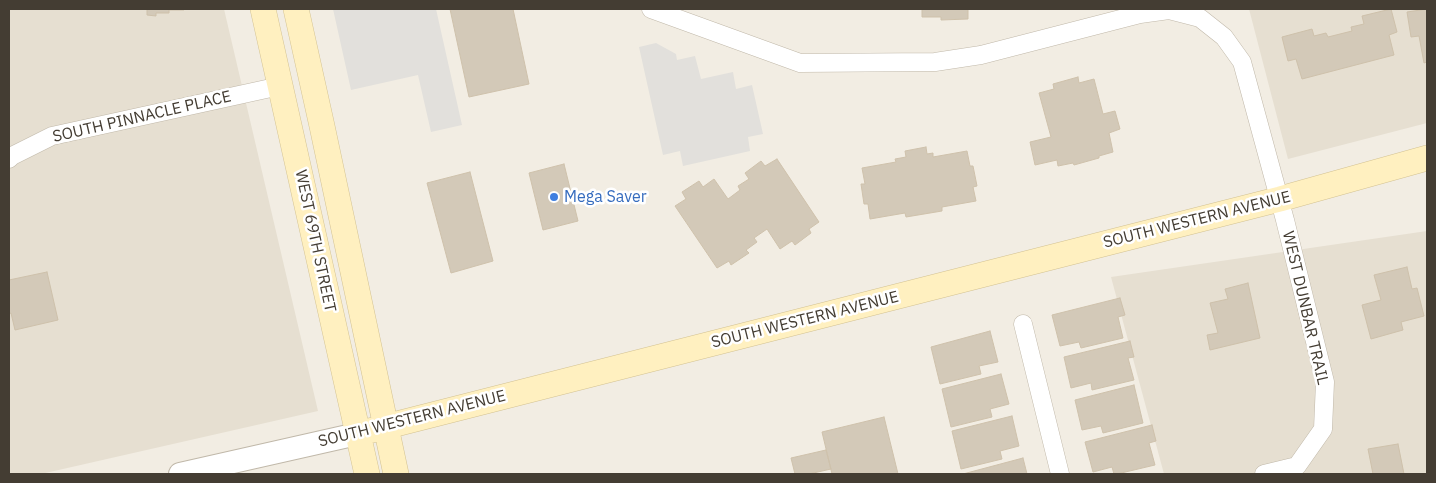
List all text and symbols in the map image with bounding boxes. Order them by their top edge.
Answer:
street label: SOUTH PINNACLE PLACE [51,87,233,147]
street label: WEST 69TH STREET [291,168,339,314]
place label: Mega Saver [564,187,647,207]
street label: SOUTH WESTERN AVENUE [1101,187,1293,253]
marker: Mega Saver [548,191,560,203]
street label: WEST DUNBAR TRAIL [1278,229,1332,387]
street label: SOUTH WESTERN AVENUE [709,287,901,353]
street label: SOUTH WESTERN AVENUE [316,386,508,452]

